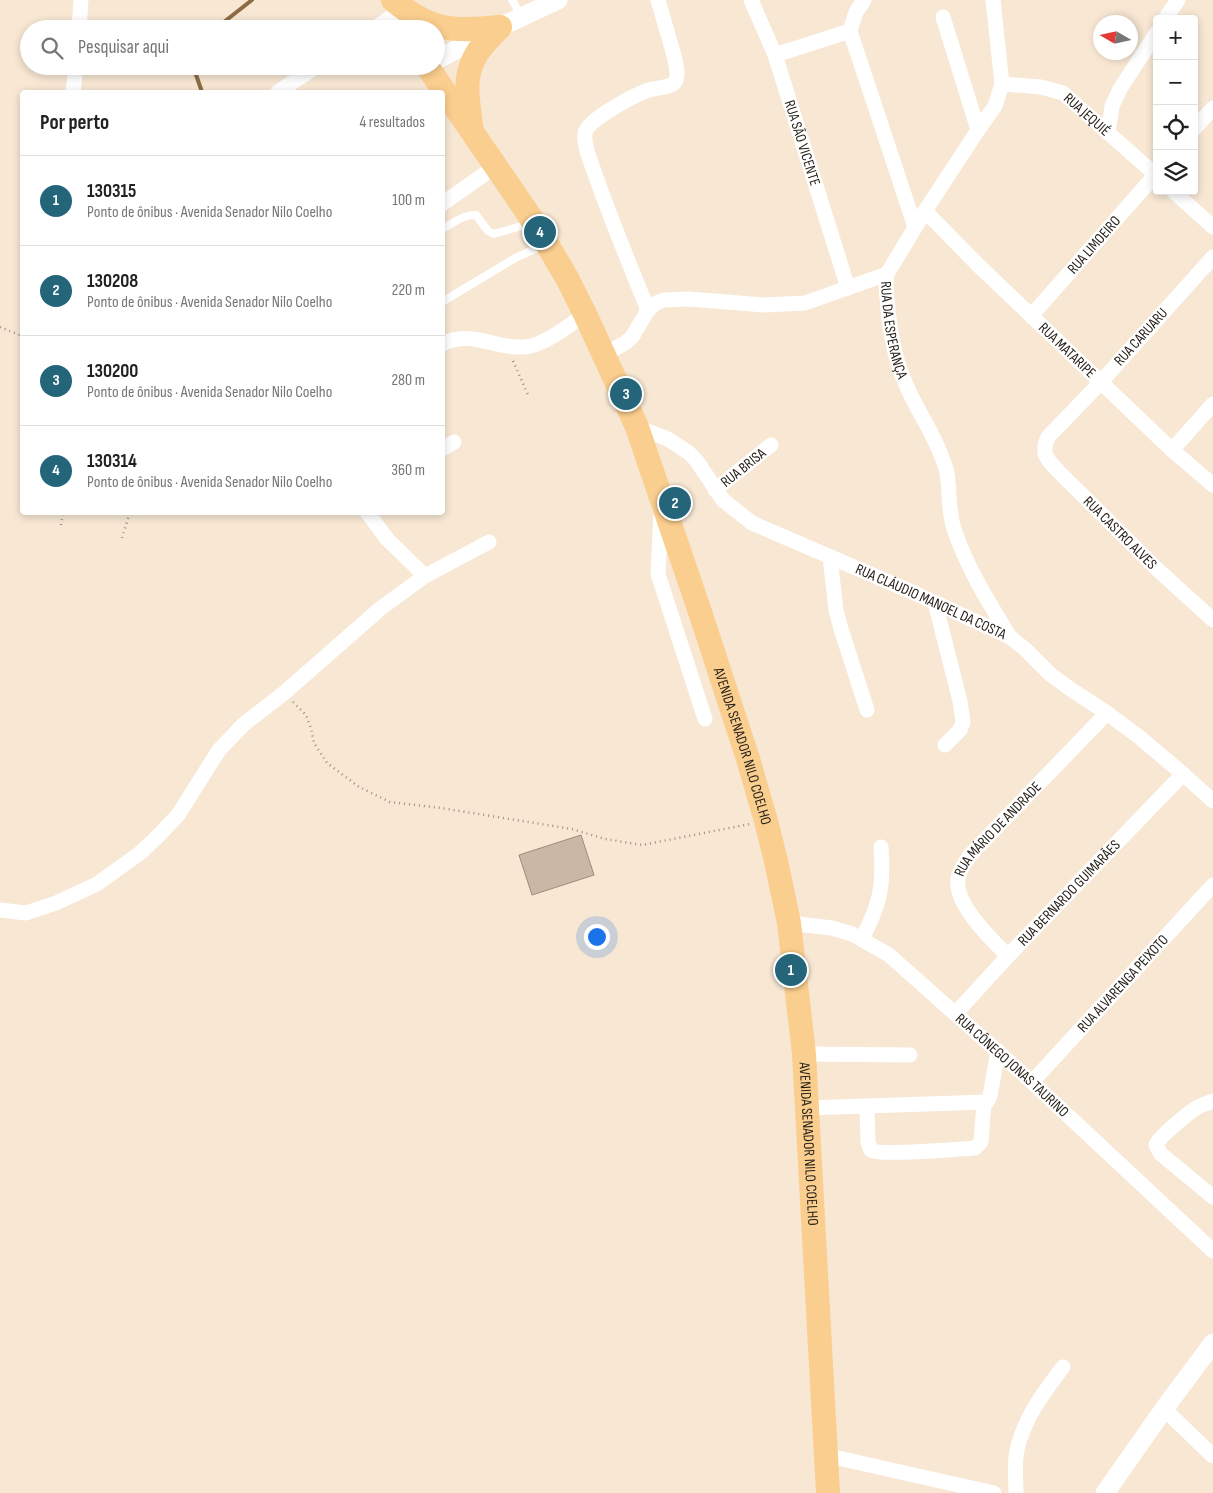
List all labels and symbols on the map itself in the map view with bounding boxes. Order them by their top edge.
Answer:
north arrow [1093,15,1138,60]
street label: RUA JEQUIÉ [1060,89,1114,140]
street label: RUA SÃO VICENTE [780,98,825,188]
street label: RUA LIMOEIRO [1063,212,1125,278]
pin: 4 [524,213,556,251]
street label: RUA DA ESPERANÇA [876,281,912,382]
street label: RUA CARUARU [1110,304,1172,370]
street label: RUA MATARIPE [1035,318,1100,382]
pin: 3 [610,375,642,413]
street label: RUA BRISA [717,443,770,491]
pin: 2 [659,484,691,522]
street label: RUA CASTRO ALVES [1079,492,1161,573]
street label: RUA CLÁUDIO MANOEL DA COSTA [853,559,1010,644]
street label: AVENIDA SENADOR NILO COELHO [709,664,776,827]
street label: RUA MÁRIO DE ANDRADE [950,777,1045,879]
street label: RUA BERNARDO GUIMARÃES [1013,836,1124,950]
your location [584,924,610,950]
street label: RUA ALVARENGA PEIXOTO [1073,930,1172,1036]
pin: 1 [775,951,807,989]
street label: RUA CÔNEGO JONAS TAURINO [952,1009,1073,1121]
street label: AVENIDA SENADOR NILO COELHO [795,1061,823,1226]

